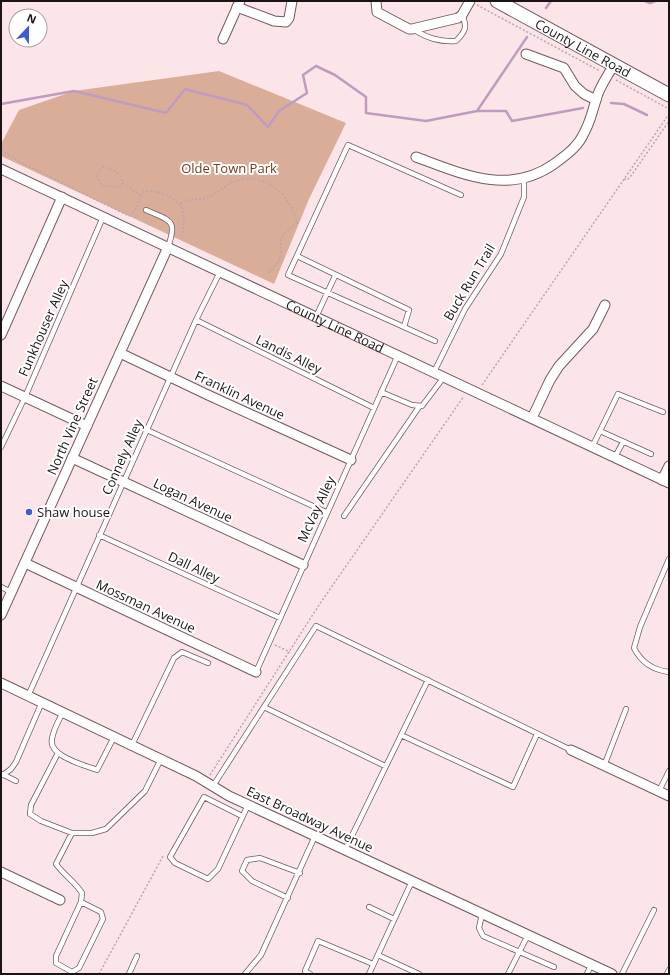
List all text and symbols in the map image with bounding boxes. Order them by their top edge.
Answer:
north arrow [8,8,48,48]
text: N [25,10,39,27]
street label: County Line Road [532,15,634,81]
park label: Olde Town Park [181,159,277,177]
street label: Buck Run Trail [439,240,499,324]
street label: Funkhouser Alley [14,276,73,379]
street label: County Line Road [283,295,387,357]
street label: Landis Alley [253,330,325,378]
street label: Franklin Avenue [192,366,288,424]
street label: North Vine Street [42,374,102,478]
street label: Connely Alley [97,416,147,498]
street label: McVay Alley [293,472,339,545]
street label: Logan Avenue [150,474,236,526]
place label: Shaw house [37,503,110,521]
marker: Shaw house [24,507,34,517]
street label: Dall Alley [165,547,223,587]
street label: Mossman Avenue [93,575,199,637]
street label: East Broadway Avenue [244,782,376,856]

